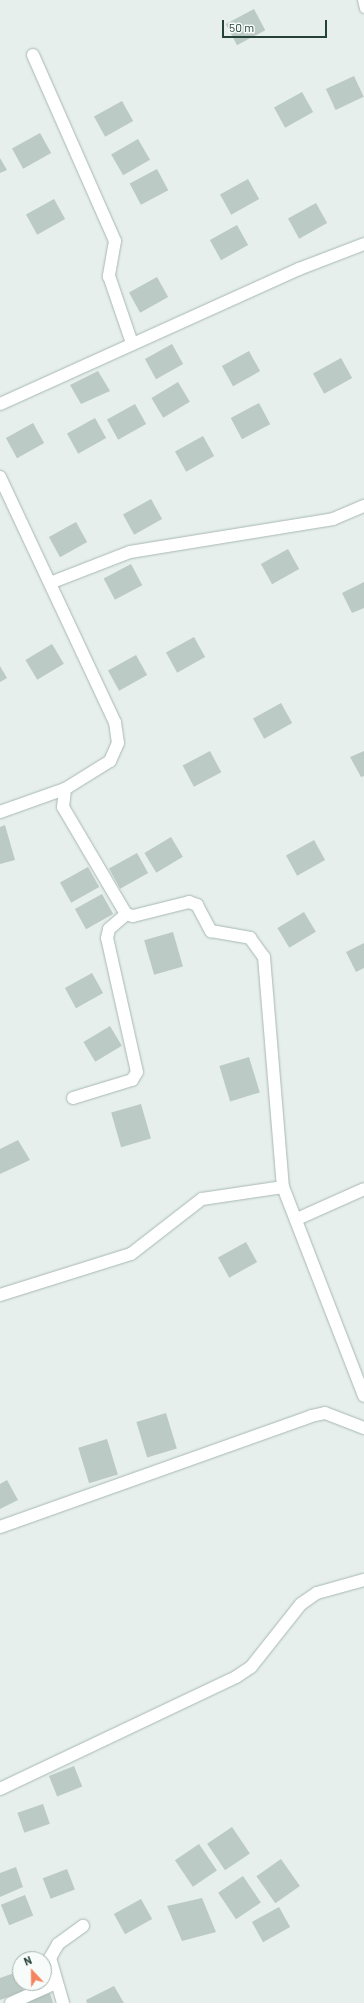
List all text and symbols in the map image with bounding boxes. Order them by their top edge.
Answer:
scale bar [224,12,329,38]
text: 50 m [229,20,254,34]
north arrow [12,1951,52,1991]
text: N [22,1953,34,1968]

